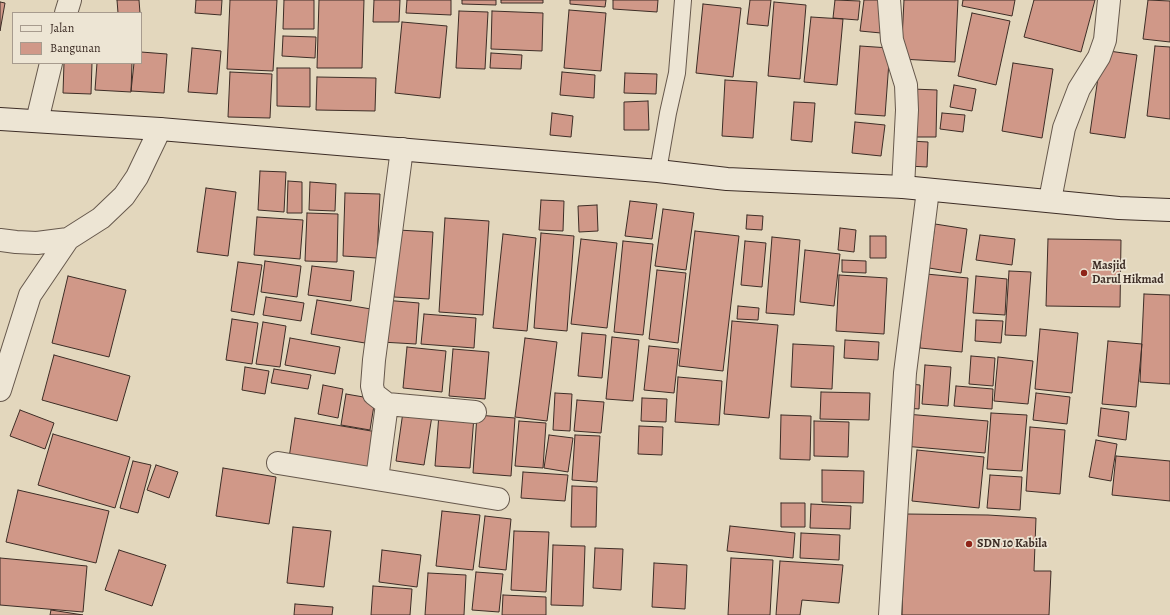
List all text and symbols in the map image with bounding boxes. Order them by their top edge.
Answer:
legend [12,12,142,64]
text: Jalan [50,20,74,36]
text: Bangunan [50,40,101,56]
place label: Masjid Darul Hikmad [1092,259,1164,287]
marker: Masjid Darul Hikmad [1079,268,1089,278]
place label: SDN 10 Kabila [977,537,1047,551]
marker: SDN 10 Kabila [964,539,974,549]

